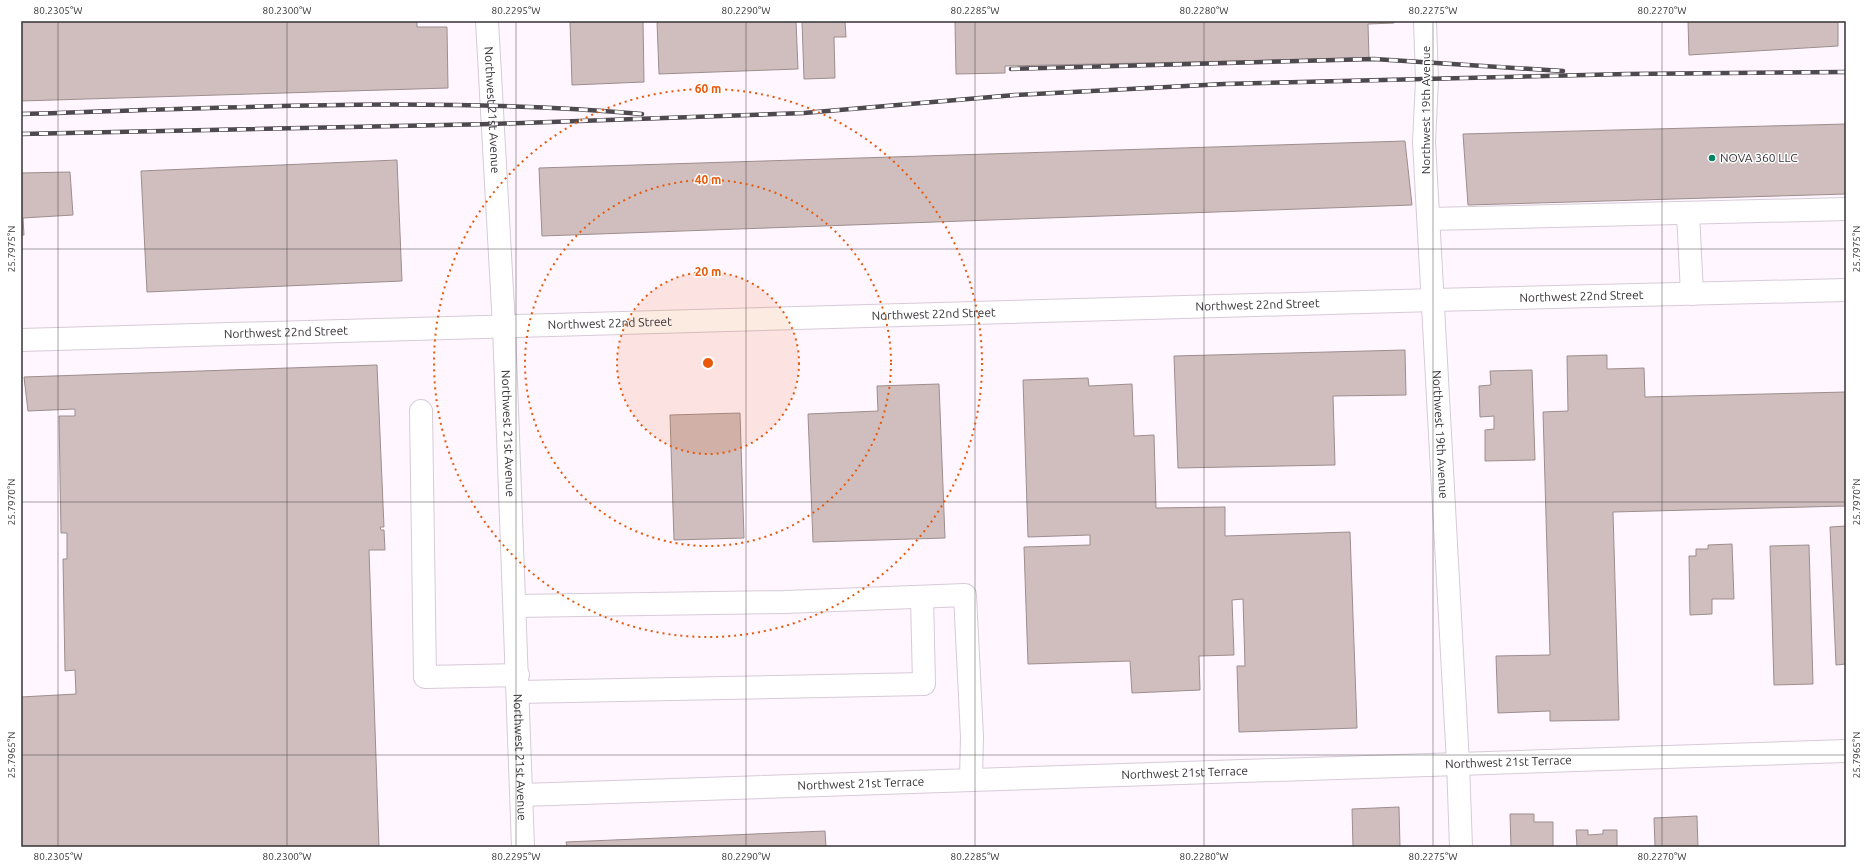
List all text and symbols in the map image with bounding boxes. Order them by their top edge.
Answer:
text: 80.2305°W [34,5,82,16]
text: 80.2300°W [263,5,311,16]
text: 80.2295°W [492,5,540,16]
text: 80.2290°W [722,5,770,16]
text: 80.2285°W [951,5,999,16]
text: 80.2280°W [1180,5,1228,16]
text: 80.2275°W [1409,5,1457,16]
text: 80.2270°W [1638,5,1686,16]
street label: Northwest 21st Avenue [482,46,502,174]
street label: Northwest 19th Avenue [1419,46,1432,174]
text: 60 m [695,82,721,95]
place label: NOVA 360 LLC [1720,151,1798,164]
marker: NOVA 360 LLC [1707,153,1717,163]
text: 40 m [695,173,721,186]
text: 25.7975°N [6,226,17,272]
text: 25.7975°N [1851,226,1862,272]
text: 20 m [695,265,721,278]
street label: Northwest 22nd Street [1519,288,1644,304]
street label: Northwest 22nd Street [1195,296,1320,313]
street label: Northwest 22nd Street [871,305,996,322]
street label: Northwest 22nd Street [548,315,672,331]
street label: Northwest 22nd Street [224,324,348,340]
centre of rings [701,356,715,370]
street label: Northwest 21st Avenue [500,370,517,497]
street label: Northwest 19th Avenue [1431,370,1451,499]
text: 25.7970°N [6,479,17,525]
text: 25.7970°N [1851,479,1862,525]
street label: Northwest 21st Avenue [511,693,529,821]
text: 25.7965°N [6,732,17,778]
text: 25.7965°N [1851,732,1862,778]
street label: Northwest 21st Terrace [1445,753,1572,770]
street label: Northwest 21st Terrace [1121,764,1248,781]
street label: Northwest 21st Terrace [797,775,924,792]
text: 80.2305°W [34,851,82,862]
text: 80.2300°W [263,851,311,862]
text: 80.2295°W [492,851,540,862]
text: 80.2290°W [722,851,770,862]
text: 80.2285°W [951,851,999,862]
text: 80.2280°W [1180,851,1228,862]
text: 80.2275°W [1409,851,1457,862]
text: 80.2270°W [1638,851,1686,862]

